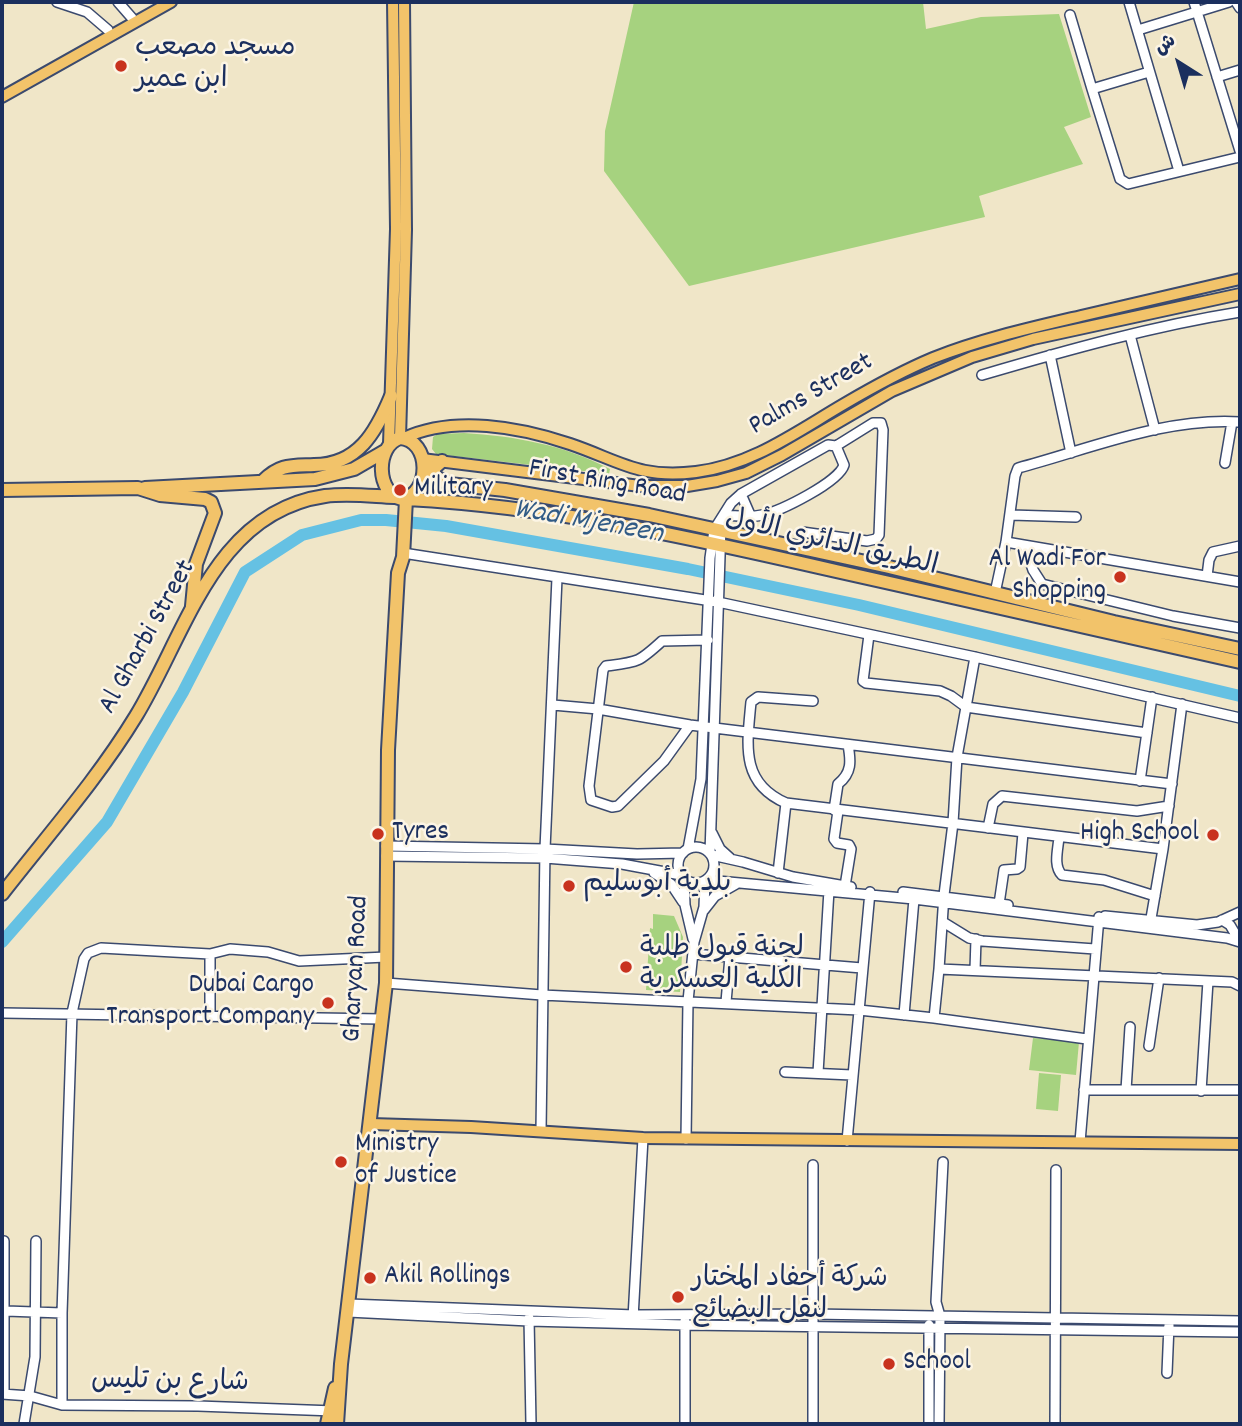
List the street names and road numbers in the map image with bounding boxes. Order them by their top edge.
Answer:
street label: Palms Street [744,347,880,445]
street label: First Ring Road [526,454,688,514]
street label: الطريق الدائري الأول [721,504,941,586]
street label: Al Gharbi Street [93,555,205,721]
street label: Gharyan Road [337,895,379,1043]
street label: شارع بن تليس [91,1366,249,1402]

